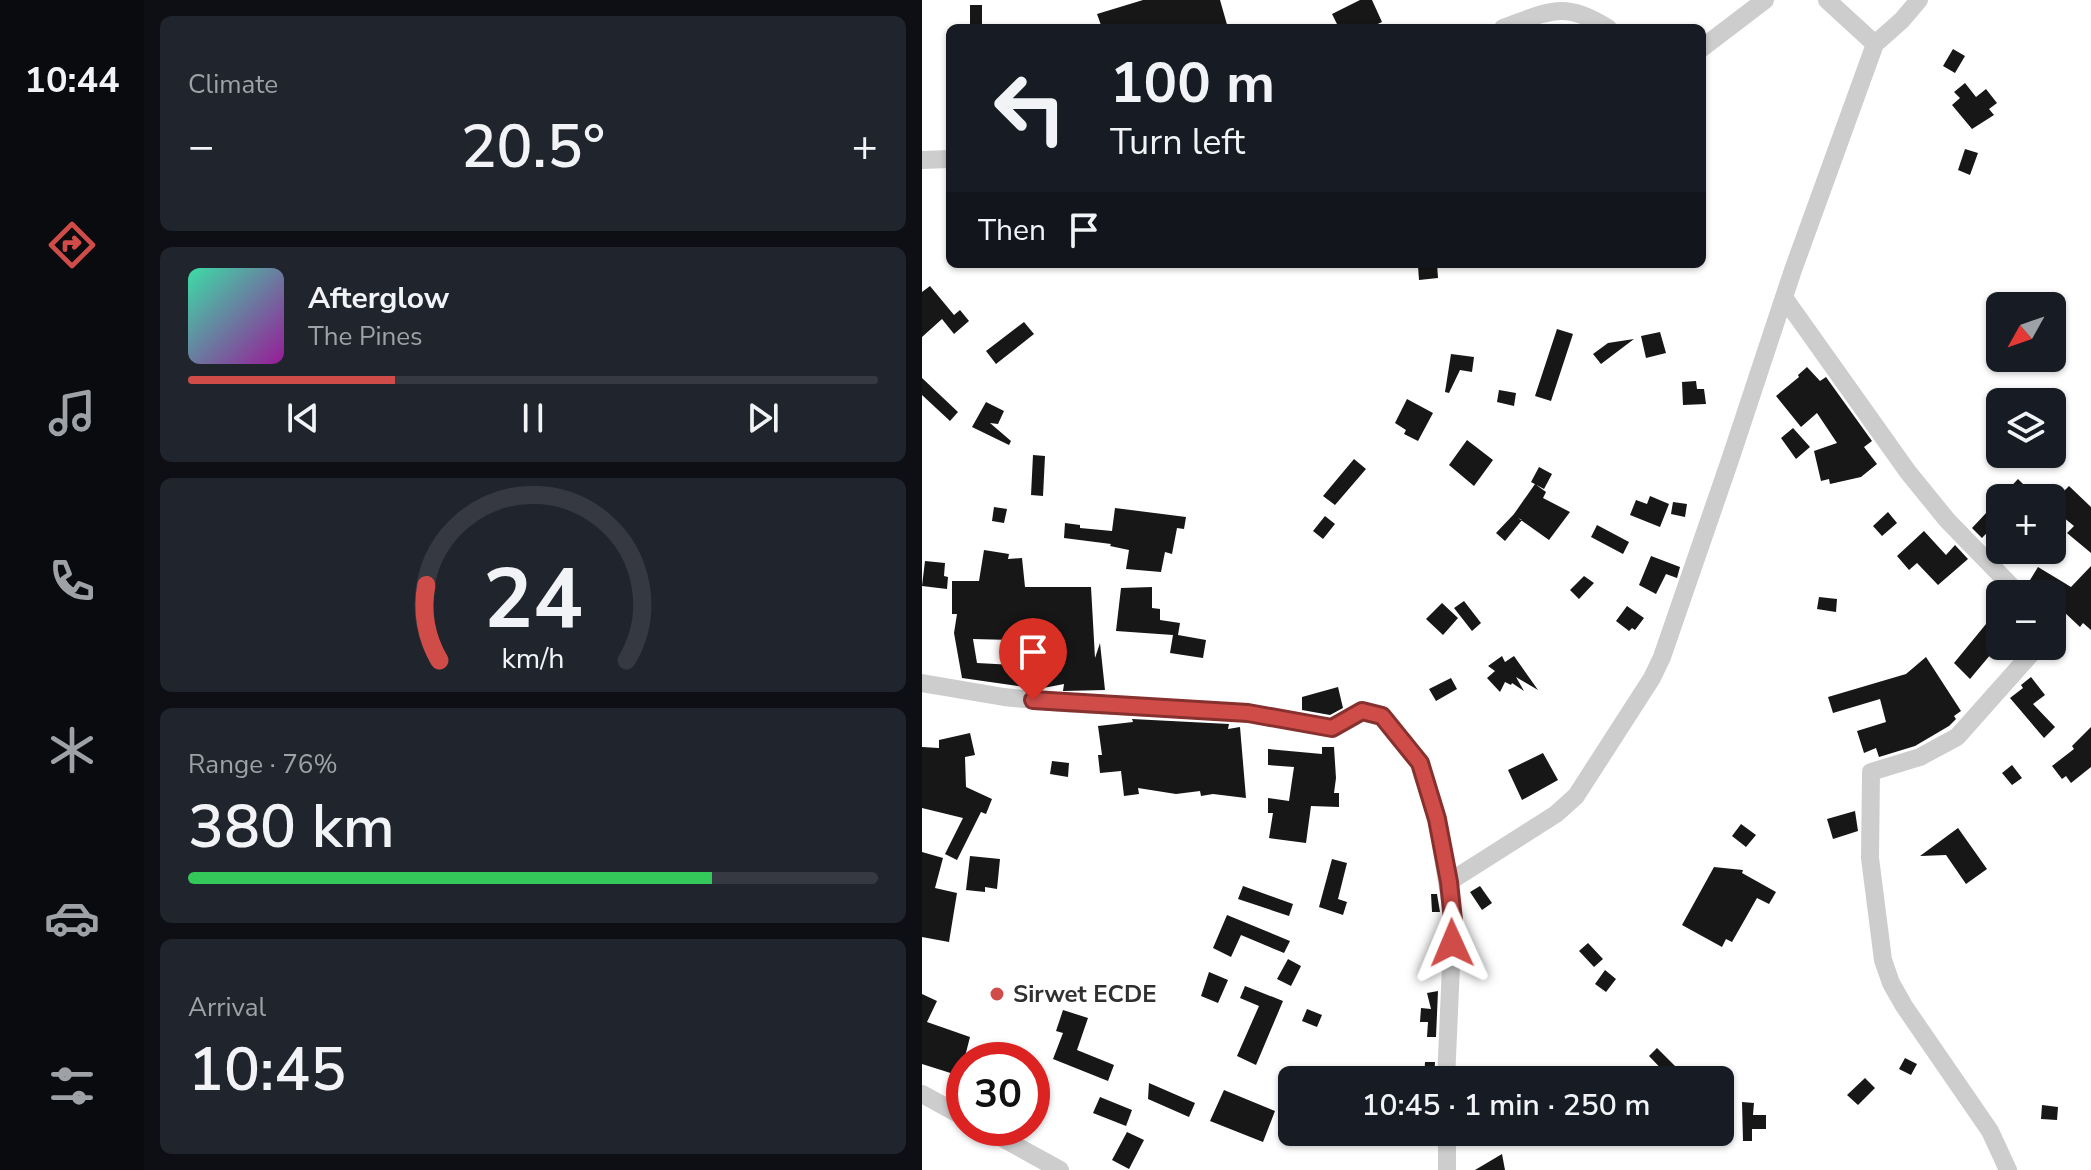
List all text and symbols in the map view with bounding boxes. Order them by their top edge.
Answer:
text: 100 m [1110,45,1275,122]
text: 10:44 [24,56,120,105]
icon: left [978,56,1082,160]
text: Climate [188,67,278,102]
text: 20.5° [461,106,605,188]
text: − [188,117,214,177]
text: + [852,117,878,177]
text: Turn left [1110,118,1245,167]
icon: arrive [1062,208,1106,252]
text: Then [978,210,1046,251]
icon: directions [44,217,100,273]
text: Afterglow [308,278,449,319]
north arrow [1986,292,2066,372]
map controls [1986,292,2066,660]
text: The Pines [308,319,423,354]
icon: music [44,385,100,441]
button: layers [1986,388,2066,468]
icon: previous [281,396,325,440]
icon: pause [511,396,555,440]
icon: next [741,396,785,440]
button: + [1986,484,2066,564]
text: 24 [483,543,583,656]
icon: phone [44,553,100,609]
button: − [1986,580,2066,660]
pin [999,618,1067,700]
icon: arrive [1011,630,1055,674]
text: km/h [502,639,564,678]
icon: climate [44,722,100,778]
text: Range · 76% [188,747,338,782]
text: 380 km [188,786,395,868]
icon: car [44,890,100,946]
position arrow [1410,901,1494,985]
place label: Sirwet ECDE [1013,978,1157,1010]
marker: Sirwet ECDE [988,985,1006,1003]
text: Arrival [188,990,266,1025]
text: 10:45 [188,1029,346,1111]
speed limit sign: 30 [946,1042,1050,1146]
icon: filters [44,1058,100,1114]
text: 10:45 · 1 min · 250 m [1361,1085,1651,1126]

